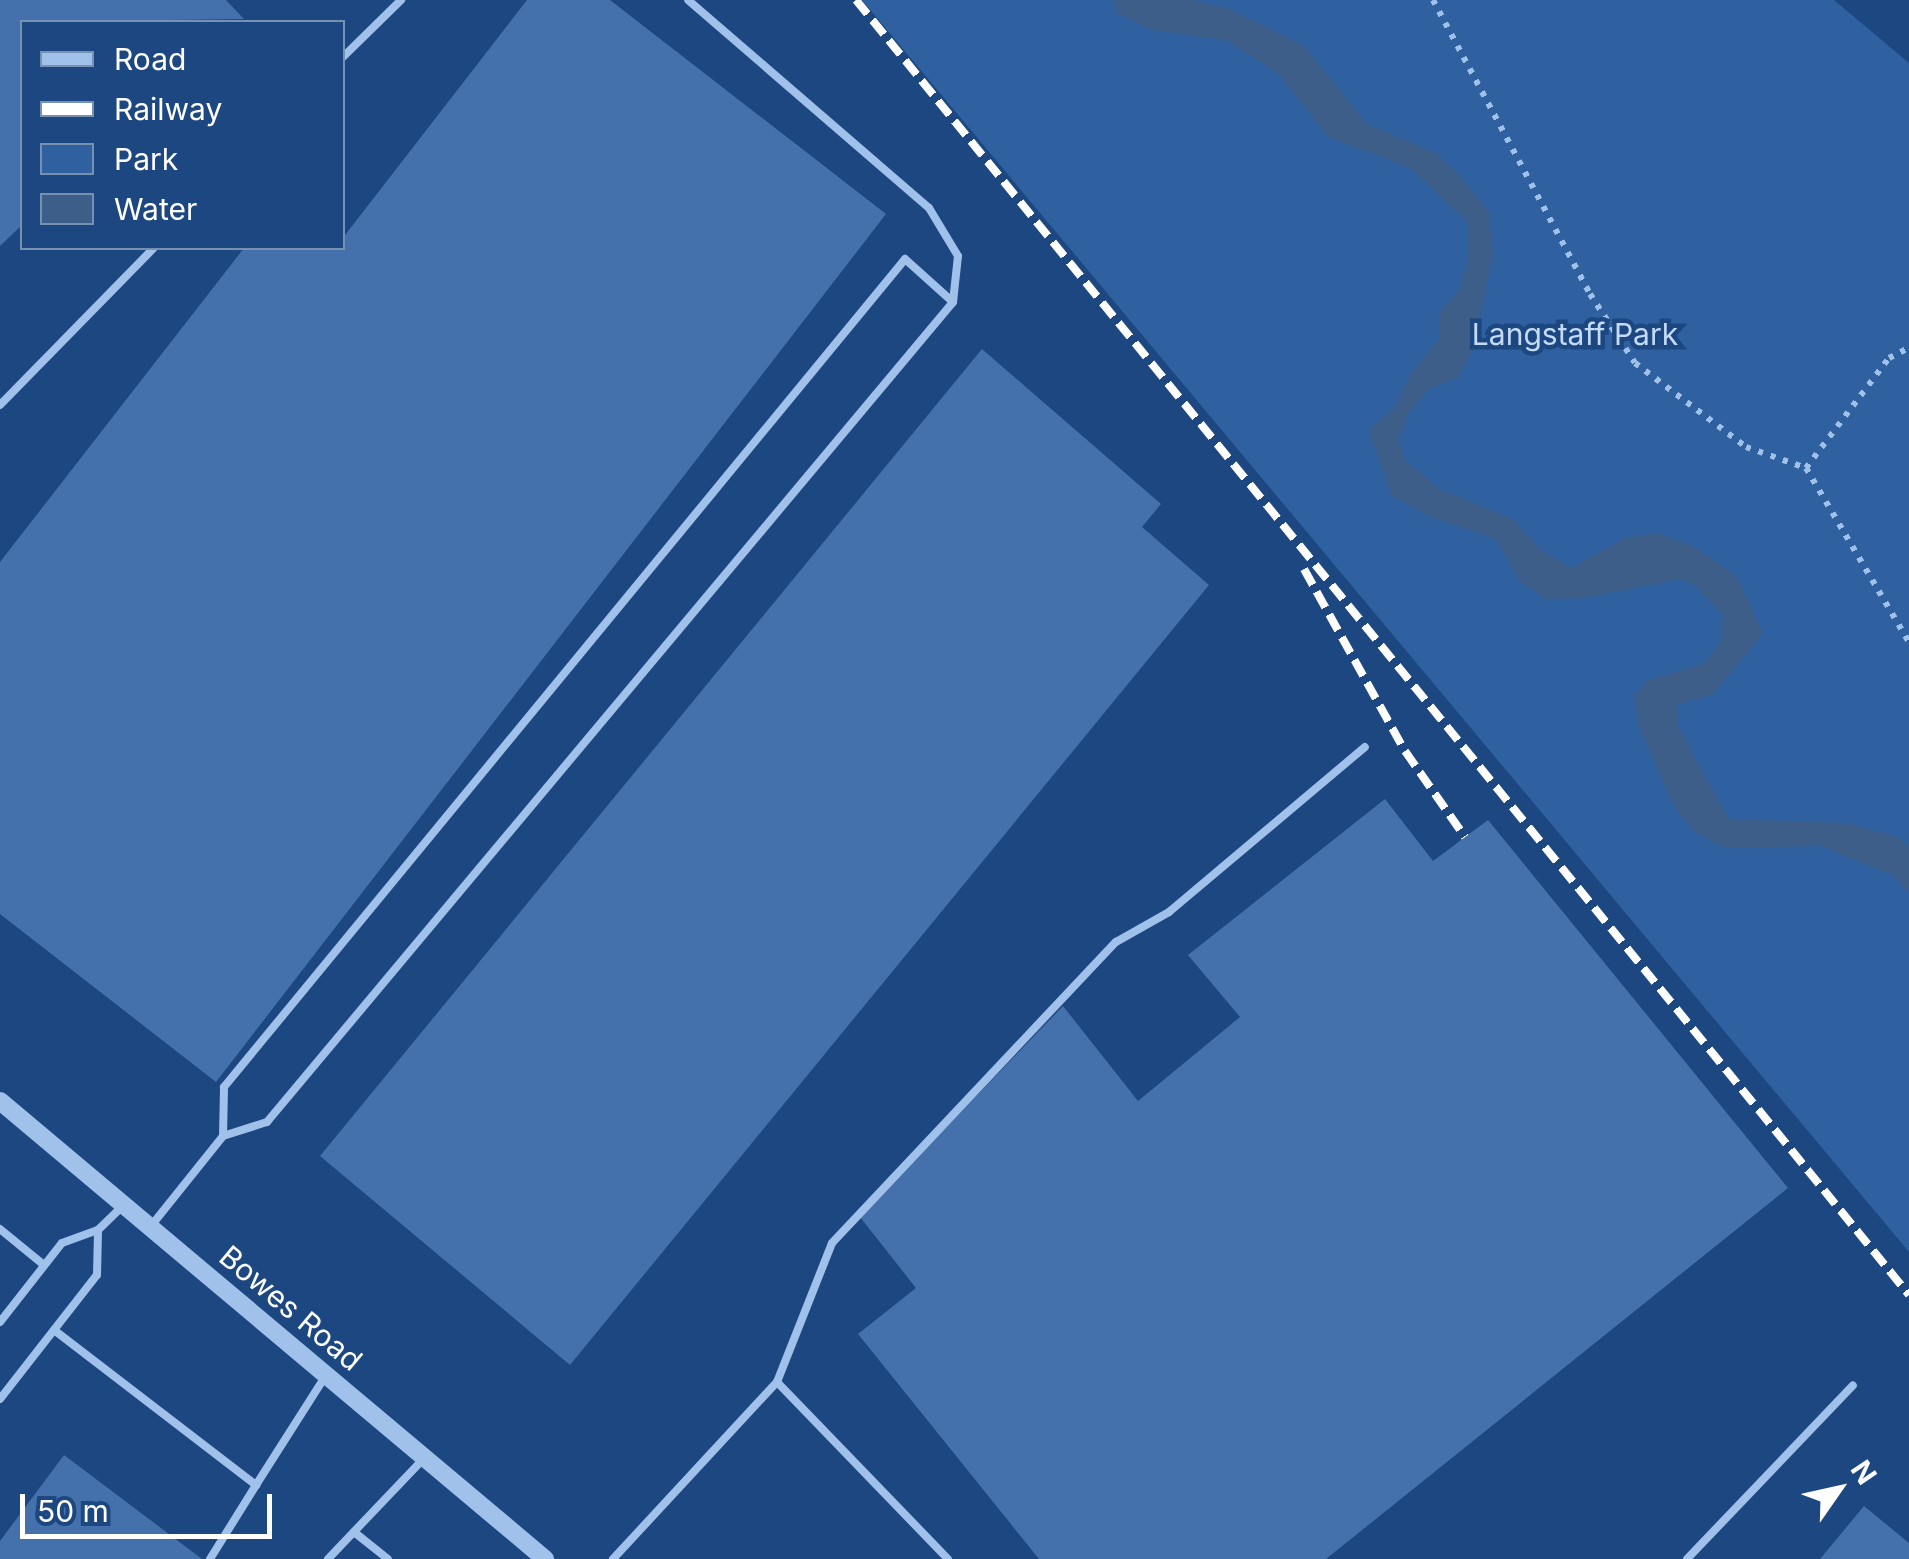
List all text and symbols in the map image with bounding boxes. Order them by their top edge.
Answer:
legend [20,20,345,250]
text: Road [114,41,186,77]
text: Railway [114,91,222,127]
text: Park [114,141,178,177]
text: Water [114,191,197,227]
park label: Langstaff Park [1472,316,1678,352]
street label: Bowes Road [212,1238,370,1378]
north arrow [1789,1439,1889,1539]
text: N [1844,1454,1884,1491]
scale bar [25,1474,278,1536]
text: 50 m [37,1493,109,1529]

